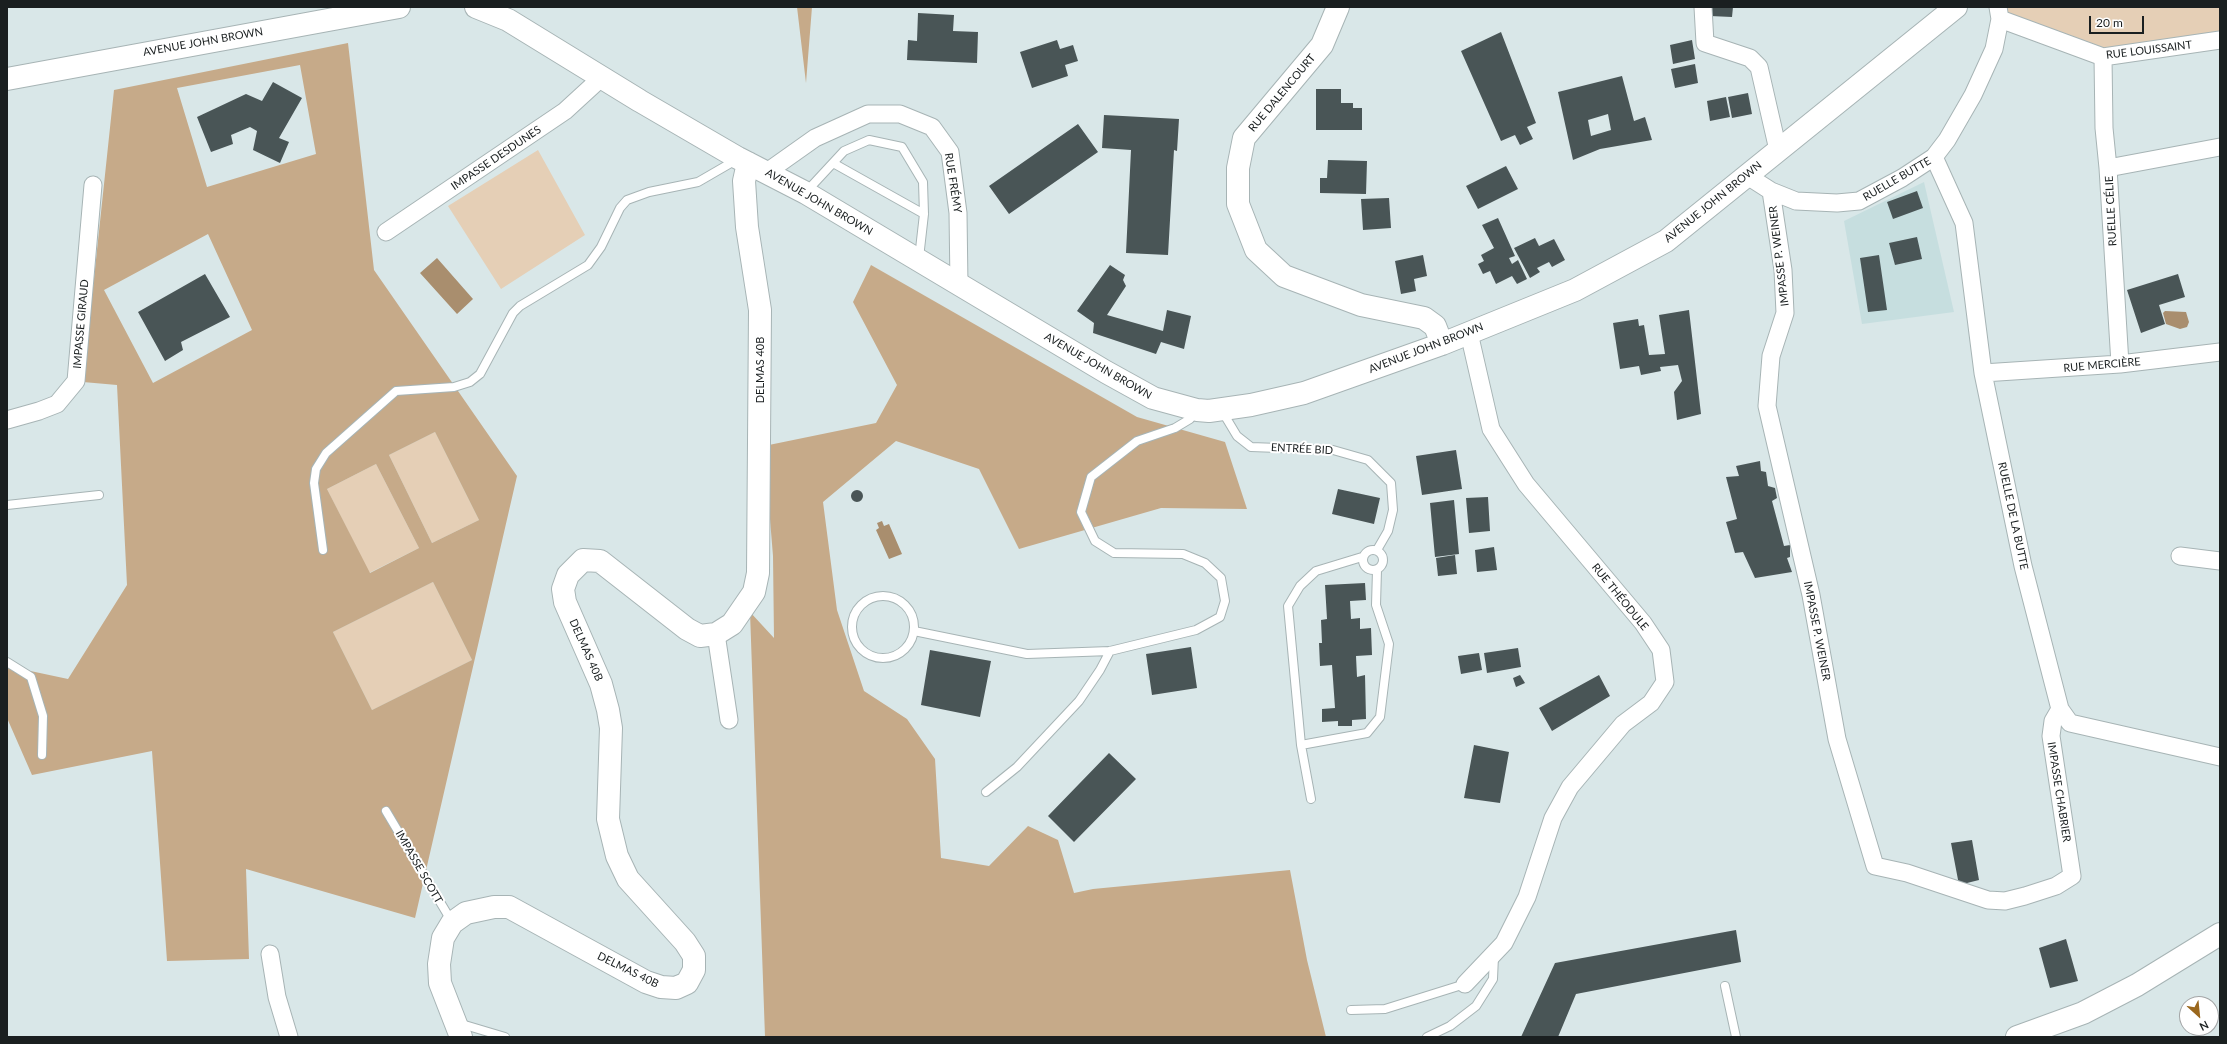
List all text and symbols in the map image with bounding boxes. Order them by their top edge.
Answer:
scale bar [2091,8,2146,34]
text: 20 m [2096,15,2123,30]
street label: AVENUE JOHN BROWN [142,25,264,59]
street label: RUE LOUISSAINT [2105,38,2193,62]
street label: RUE DALENCOURT [1246,51,1318,135]
street label: IMPASSE DESDUNES [448,123,544,193]
street label: RUE FRÉMY [942,152,964,214]
street label: RUELLE BUTTE [1861,154,1933,204]
street label: AVENUE JOHN BROWN [1662,159,1764,245]
street label: AVENUE JOHN BROWN [763,166,875,238]
street label: RUELLE CÉLIE [2103,175,2119,247]
street label: IMPASSE P. WEINER [1766,205,1792,307]
street label: IMPASSE GIRAUD [71,279,91,369]
street label: AVENUE JOHN BROWN [1367,320,1485,376]
street label: AVENUE JOHN BROWN [1042,330,1154,402]
street label: DELMAS 40B [753,337,767,403]
street label: RUE MERCIÈRE [2063,355,2141,375]
street label: ENTRÉE BID [1271,441,1333,457]
street label: RUELLE DE LA BUTTE [1995,461,2031,571]
street label: RUE THÉODULE [1589,561,1651,633]
street label: IMPASSE P. WEINER [1801,580,1833,682]
street label: DELMAS 40B [566,617,606,683]
street label: IMPASSE CHABRIER [2045,741,2073,843]
street label: IMPASSE SCOTT [393,828,445,906]
street label: DELMAS 40B [595,949,661,991]
north arrow [2179,996,2219,1036]
text: N [2197,1019,2211,1034]

